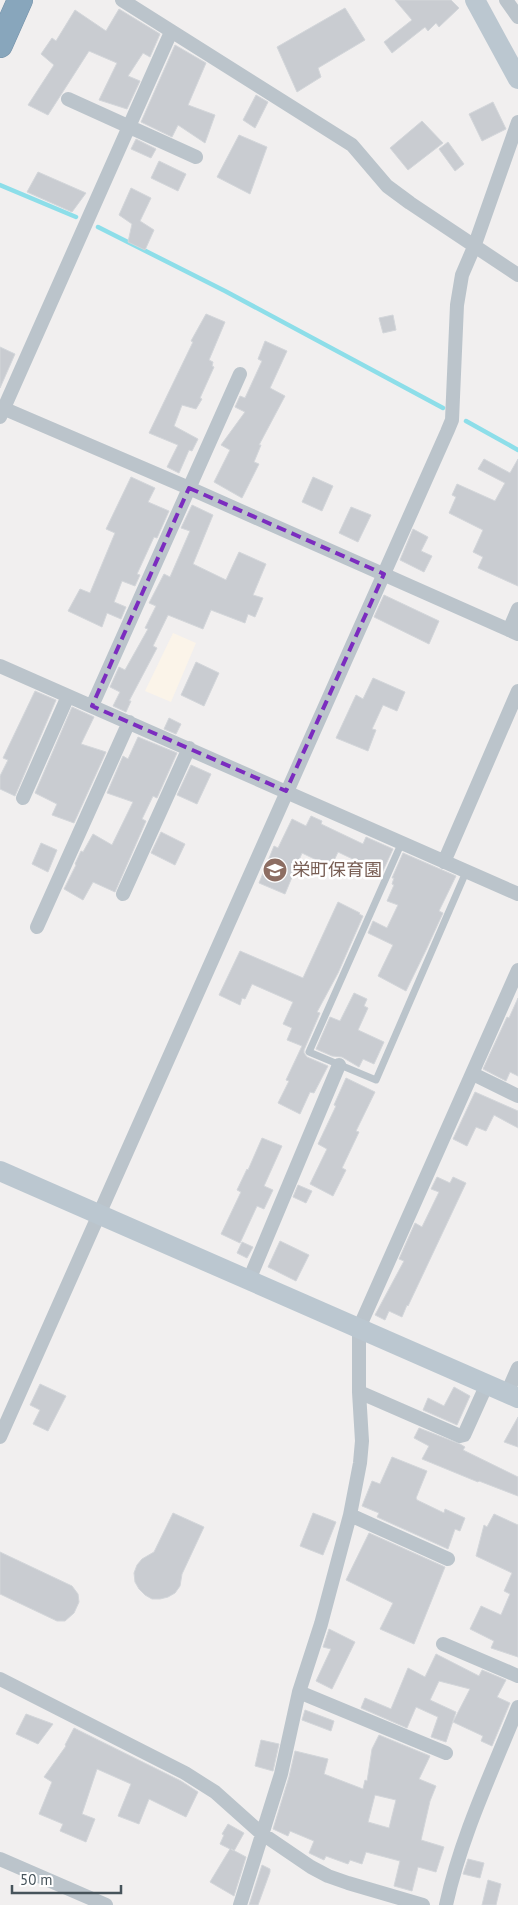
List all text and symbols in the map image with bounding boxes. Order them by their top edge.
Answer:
school or university icon: 栄町保育園 [262,857,288,883]
place label: 栄町保育園 [292,858,382,881]
scale bar [12,1862,121,1894]
text: 50 m [20,1870,53,1889]

